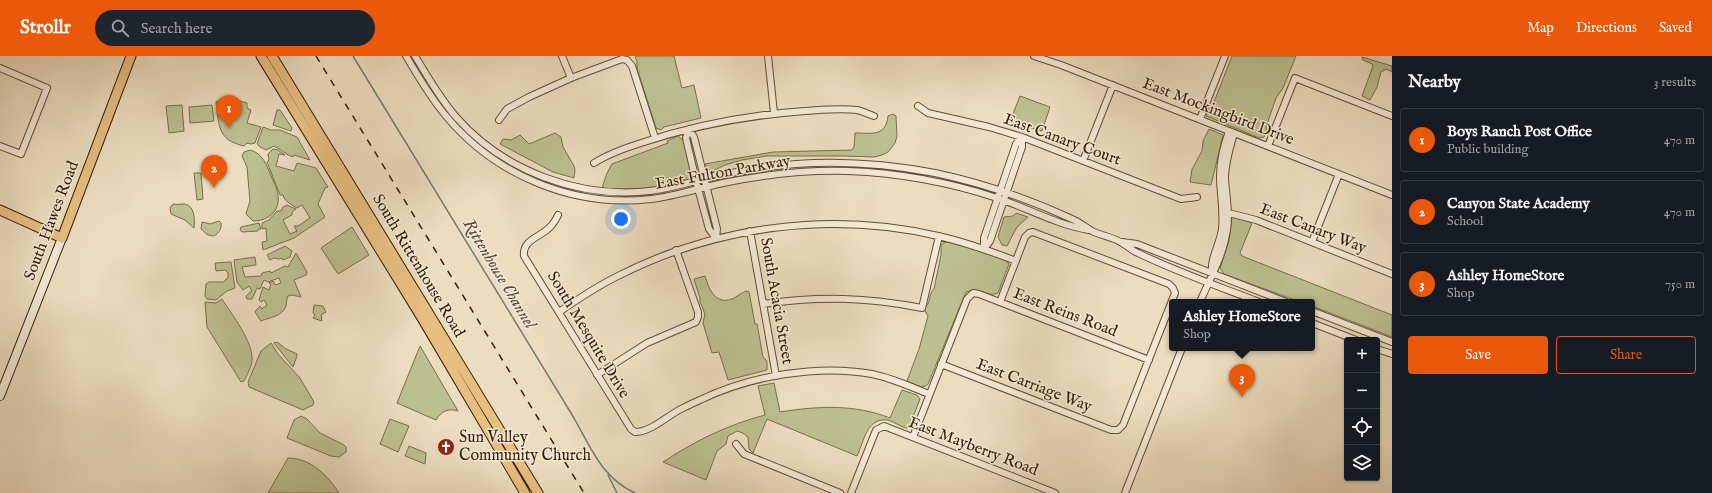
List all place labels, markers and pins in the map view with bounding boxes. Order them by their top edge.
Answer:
pin: 1 [216,95,242,128]
pin: 2 [201,155,227,188]
pin: 3 [1229,364,1255,397]
place label: Sun Valley Community Church [459,428,591,466]
church icon: Sun Valley Community Church [436,437,456,457]

